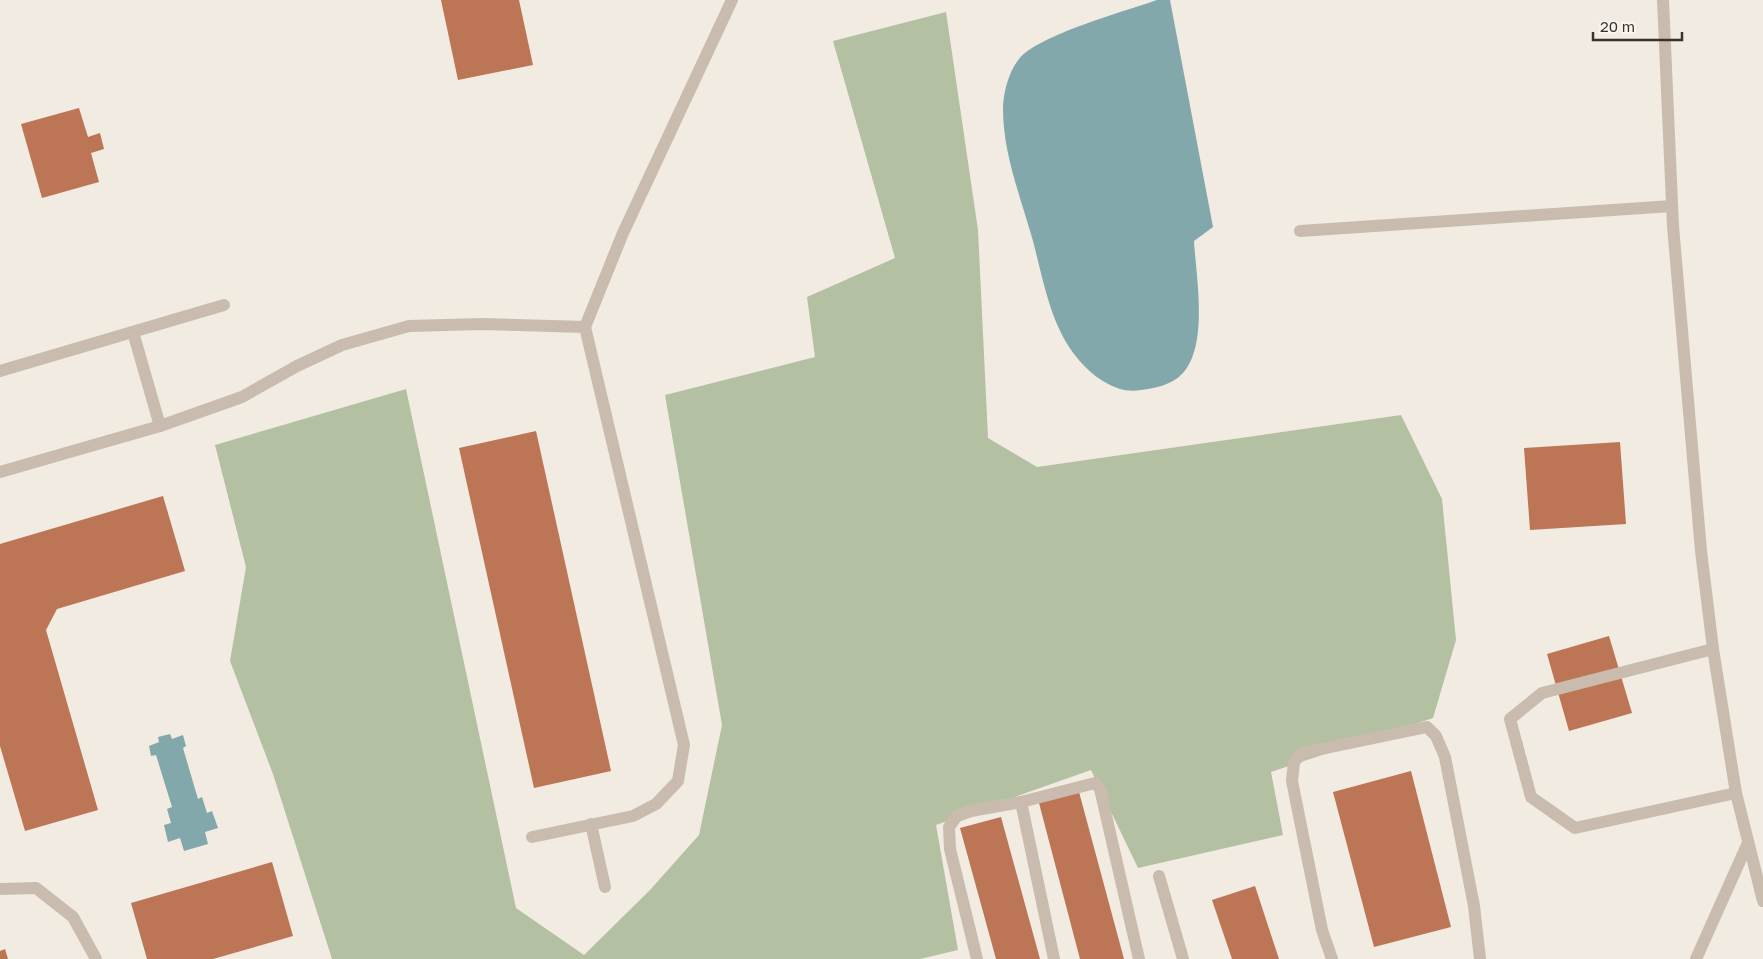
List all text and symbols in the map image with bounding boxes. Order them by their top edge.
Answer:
scale bar [1593,10,1682,42]
text: 20 m [1600,17,1635,35]

